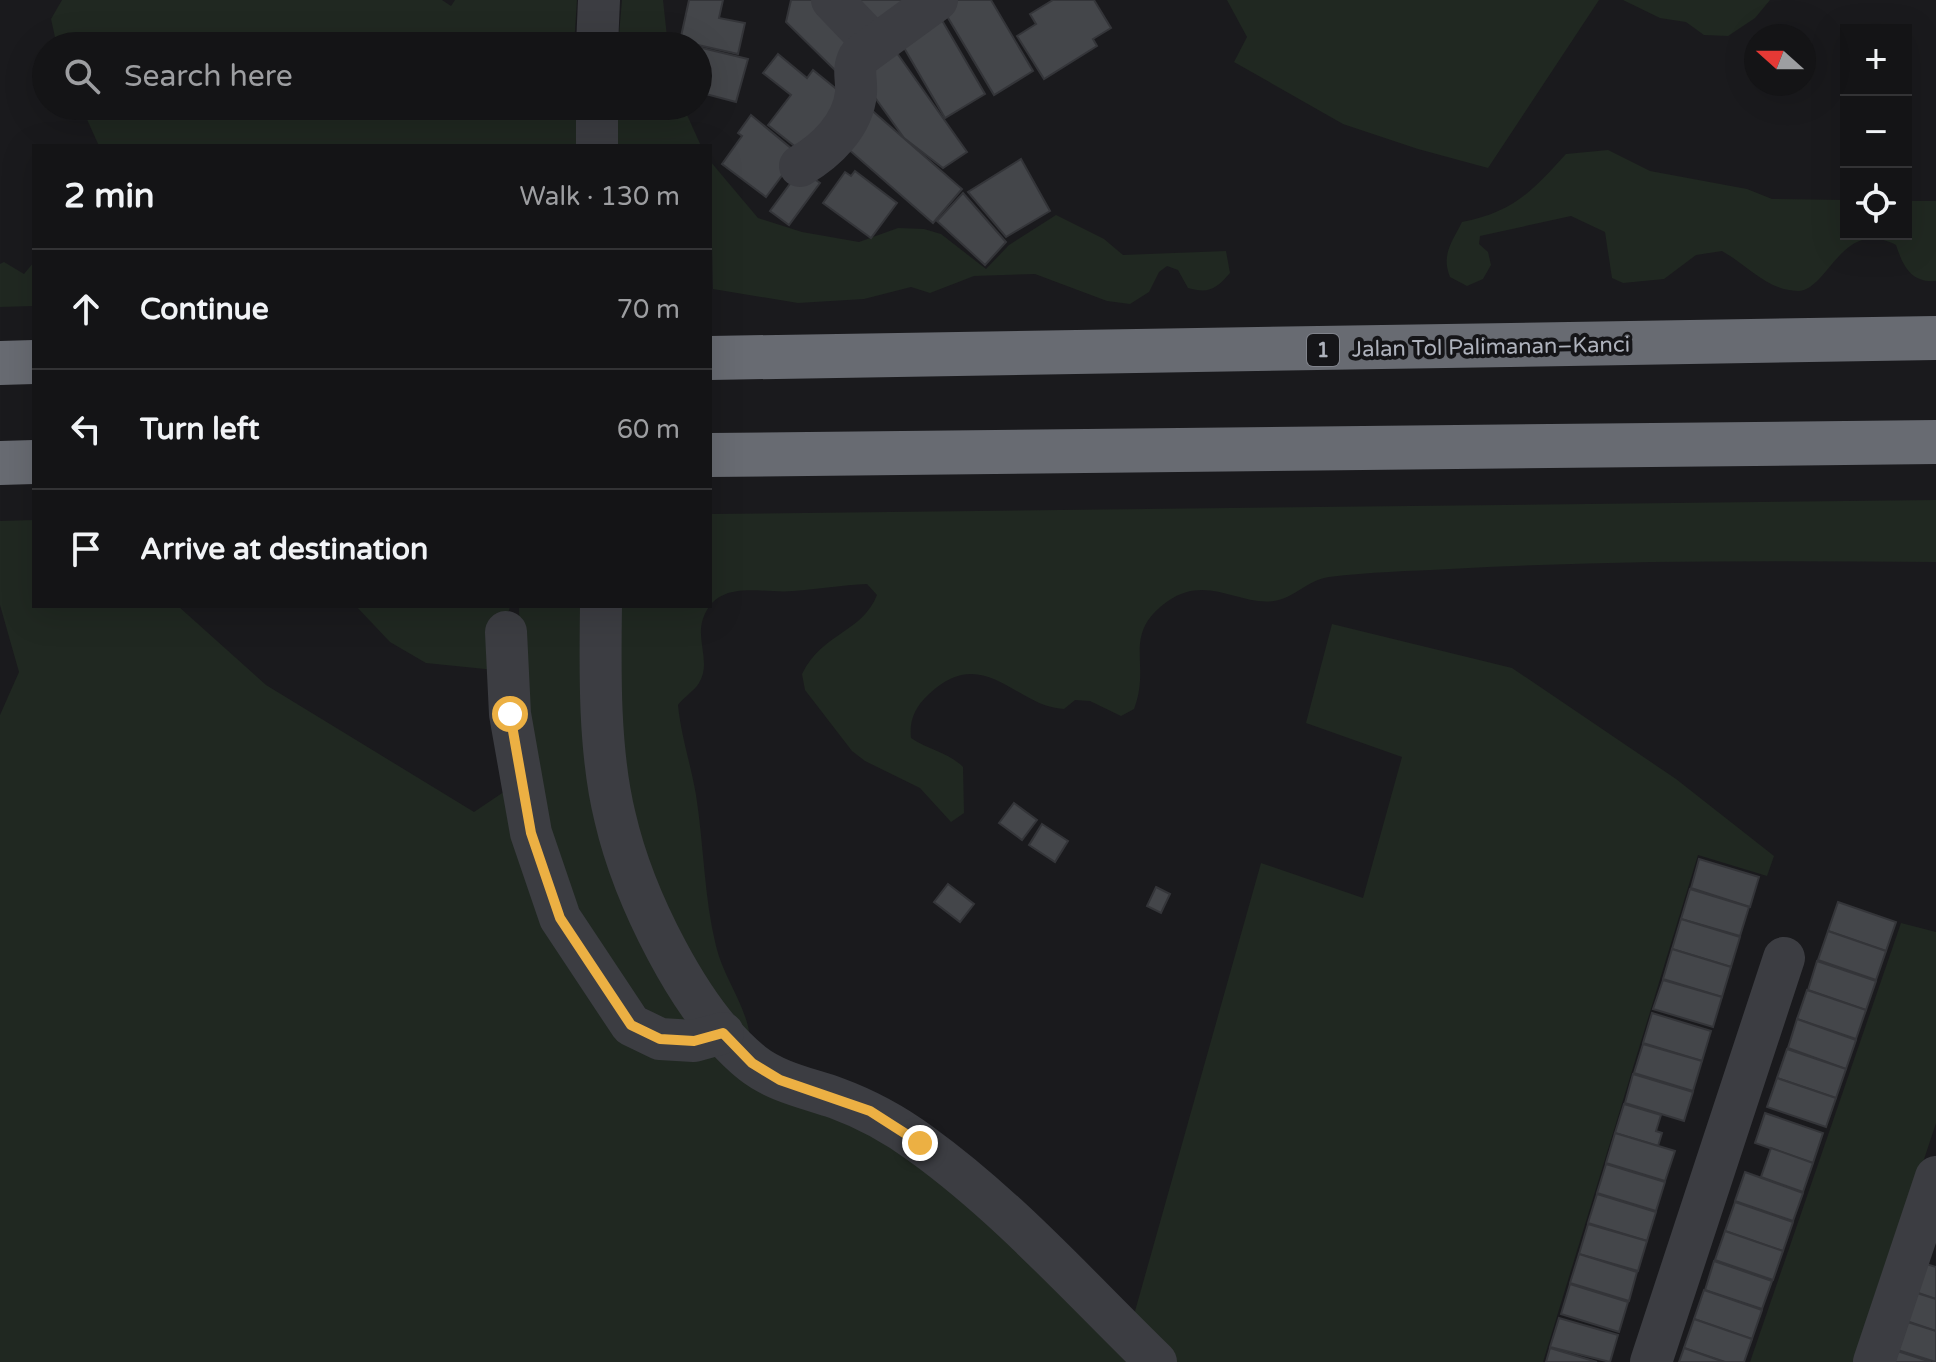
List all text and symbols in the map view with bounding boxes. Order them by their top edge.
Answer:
north arrow [1744,24,1816,96]
map controls [1840,24,1912,240]
button: + [1840,24,1912,96]
search box [32,32,712,120]
icon: search [60,54,104,98]
text: Search here [124,58,293,95]
button: − [1840,96,1912,168]
button: locate [1840,168,1912,240]
text: 2 min [64,176,155,217]
text: Walk · 130 m [520,181,680,212]
icon: ahead [64,287,108,331]
text: Continue [140,291,269,328]
text: 70 m [617,294,680,325]
street label: Jalan Tol Palimanan–Kanci [1352,332,1630,362]
road number: 1 [1307,334,1339,366]
icon: left [64,407,108,451]
text: Turn left [140,411,259,448]
text: 60 m [617,414,680,445]
icon: arrive [64,527,108,571]
text: Arrive at destination [140,531,428,568]
route start [492,696,528,732]
route end [902,1125,938,1161]

